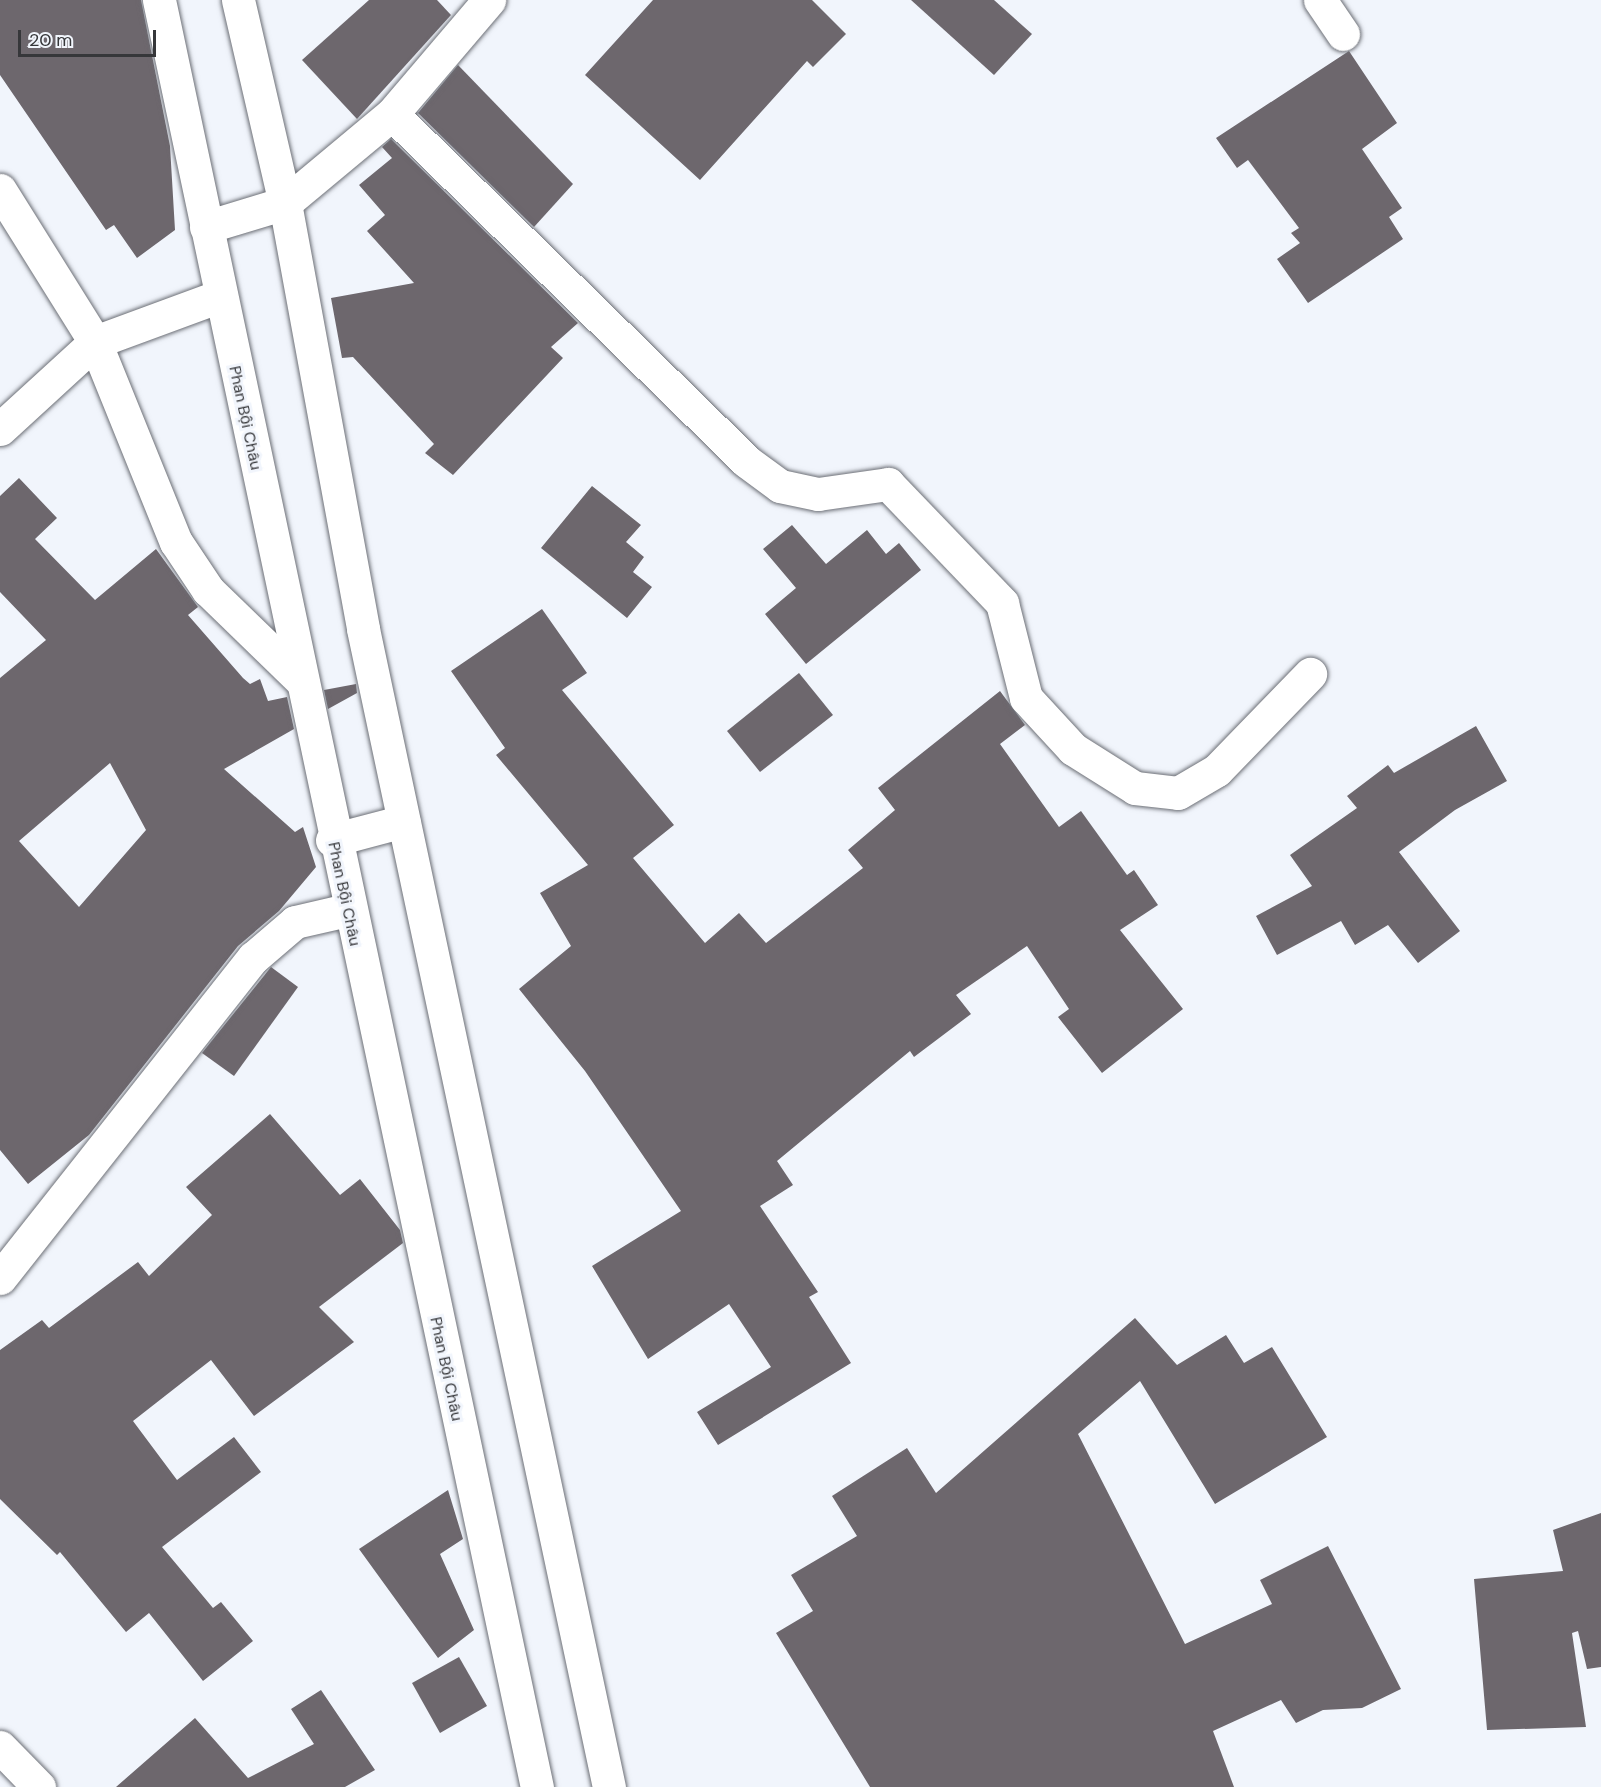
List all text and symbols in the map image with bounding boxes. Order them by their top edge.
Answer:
scale bar [21,18,159,56]
text: 20 m [29,28,72,52]
street label: Phan Bội Châu [225,364,265,472]
street label: Phan Bội Châu [324,840,364,948]
street label: Phan Bội Châu [426,1315,466,1423]

